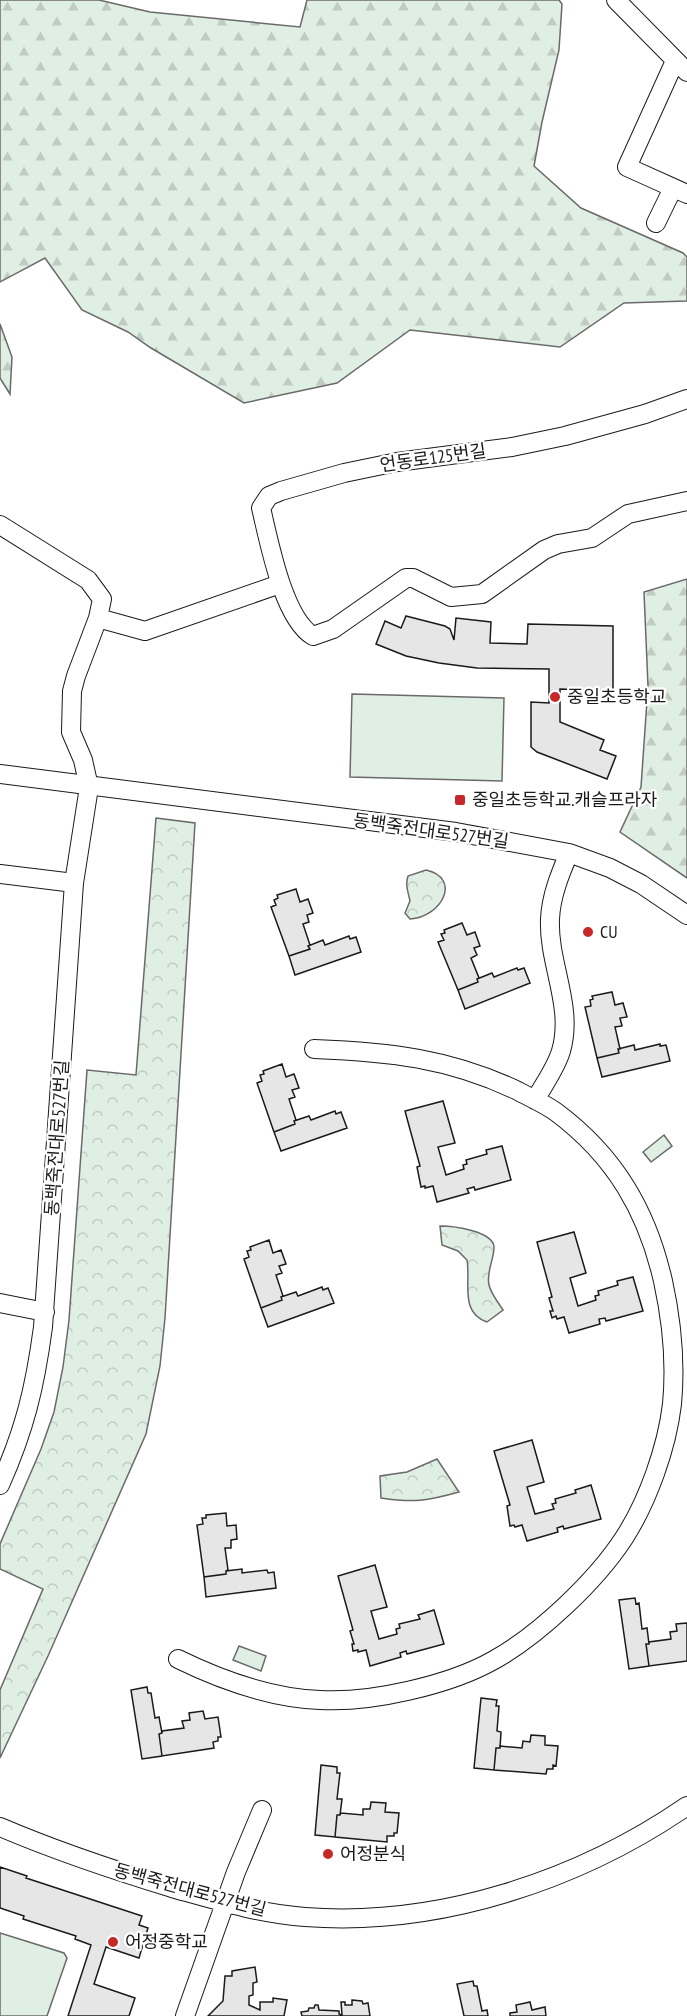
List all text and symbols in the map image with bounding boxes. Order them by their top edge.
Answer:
street label: 언동로125번길 [378,439,488,476]
place label: 중일초등학교 [567,685,666,708]
marker: 중일초등학교 [548,690,562,704]
place label: 중일초등학교.캐슬프라자 [472,788,658,811]
marker: 중일초등학교.캐슬프라자 [453,793,467,807]
street label: 동백죽전대로527번길 [352,808,510,853]
place label: CU [600,920,618,943]
marker: CU [581,925,595,939]
street label: 동백죽전대로527번길 [40,1059,73,1217]
place label: 어정분식 [340,1842,406,1865]
marker: 어정분식 [321,1847,335,1861]
street label: 동백죽전대로527번길 [111,1858,269,1921]
place label: 어정중학교 [125,1930,208,1953]
marker: 어정중학교 [106,1935,120,1949]

